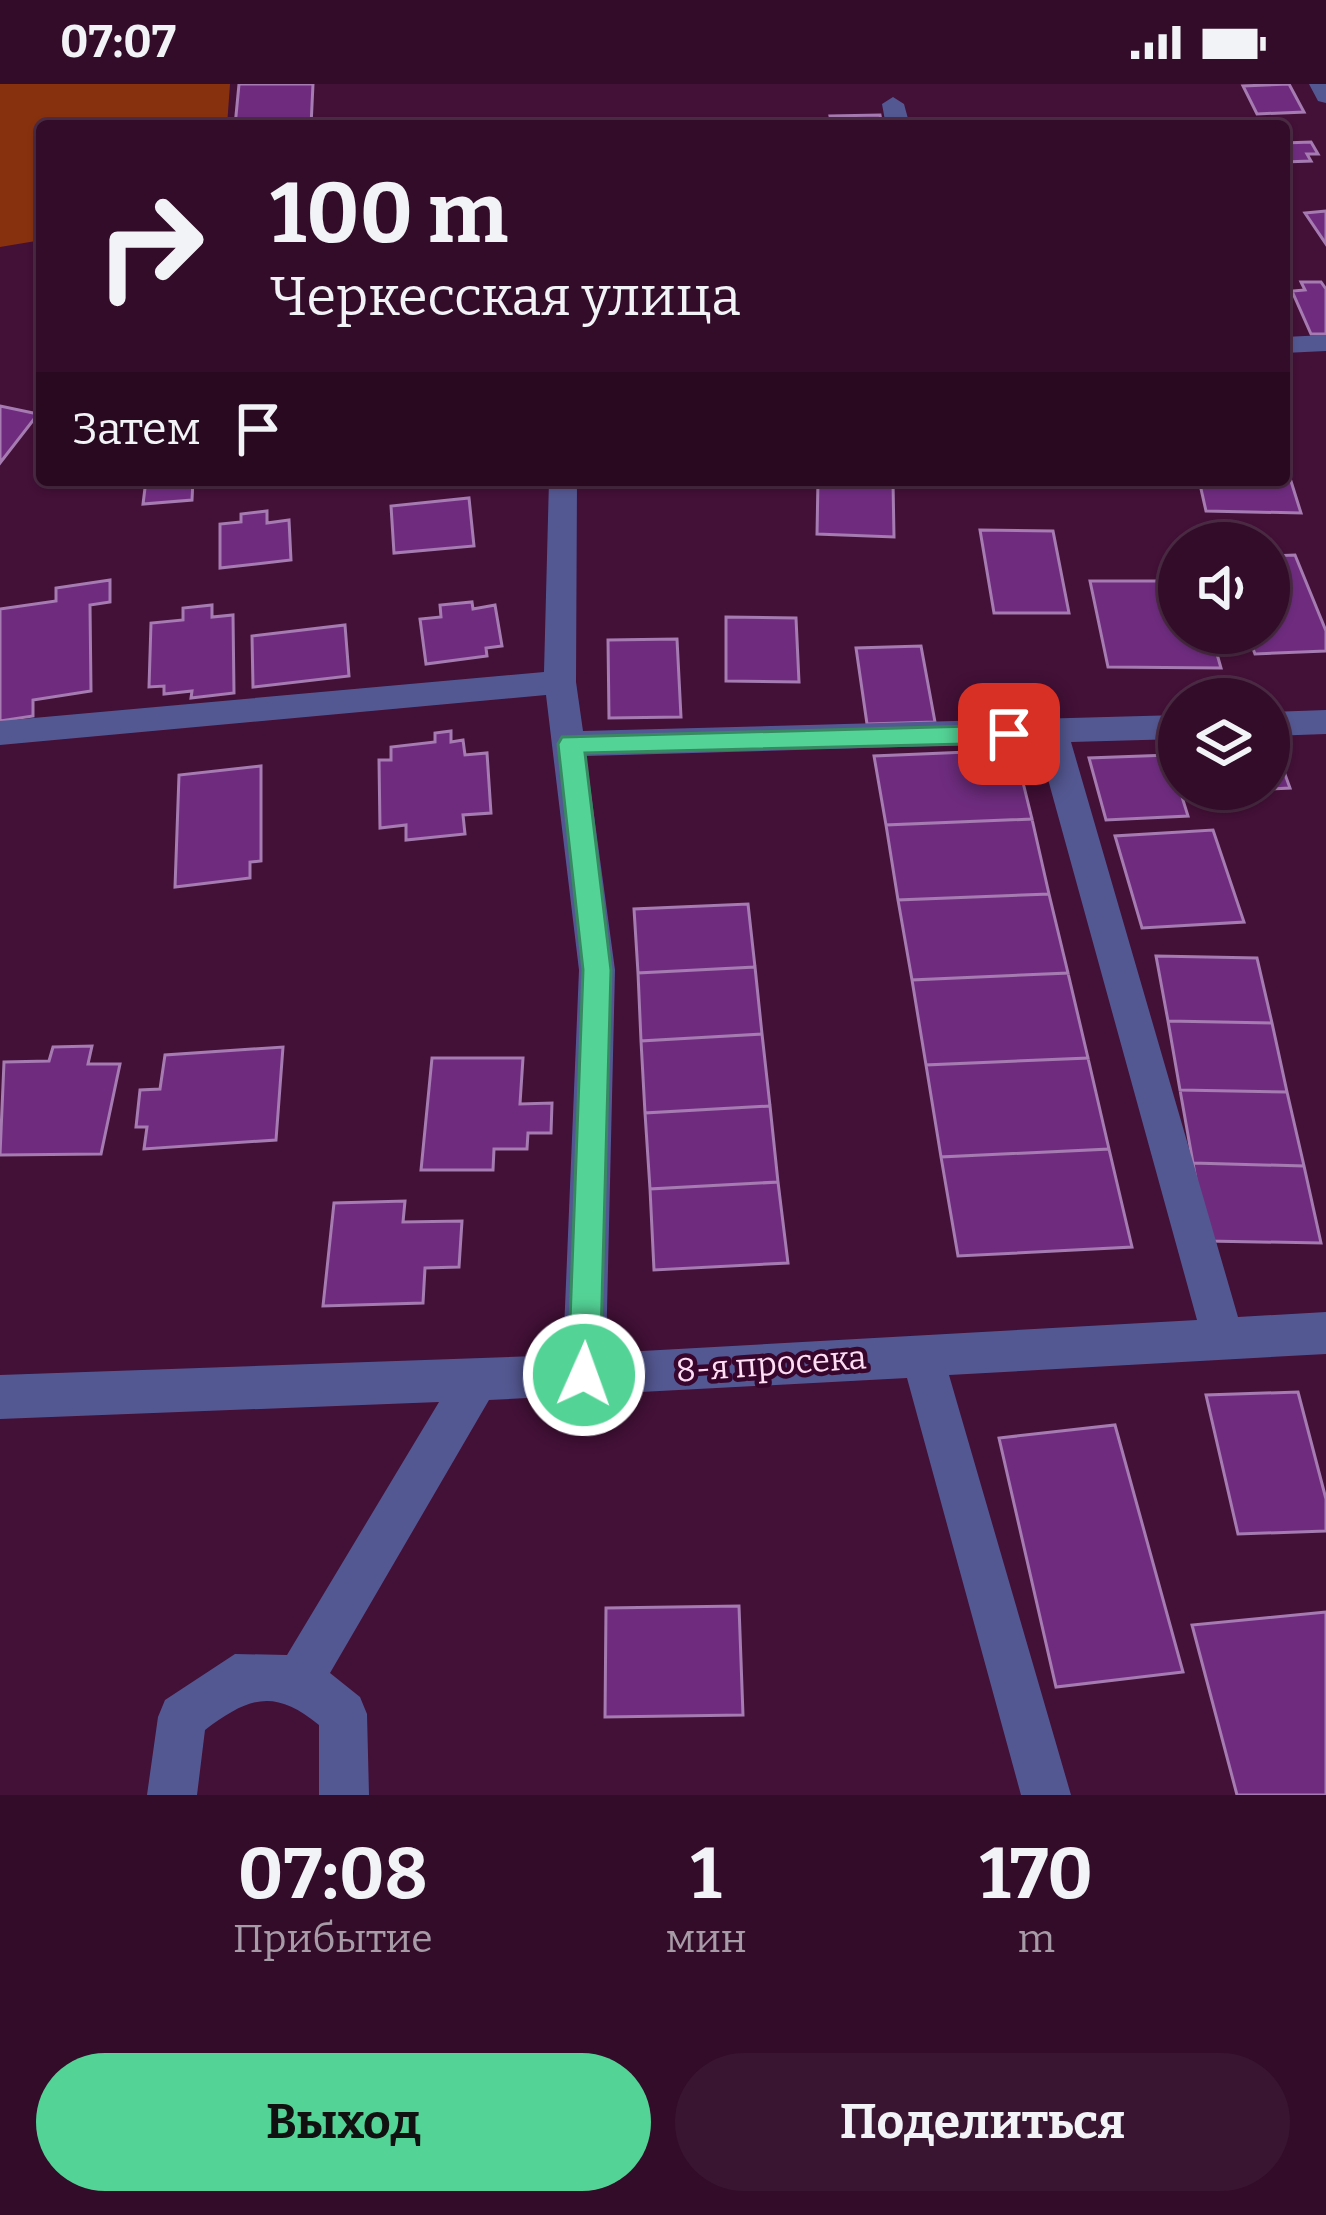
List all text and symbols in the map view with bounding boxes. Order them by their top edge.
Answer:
text: 07:07 [60,15,176,69]
text: 100 m [270,163,508,264]
icon: right [72,168,228,324]
text: Черкесская улица [270,265,741,329]
icon: arrive [225,396,291,462]
text: Затем [72,402,201,456]
map controls [1158,522,1290,810]
button: sound [1158,522,1290,654]
button: layers [1158,678,1290,810]
pin [958,683,1060,785]
icon: arrive [976,701,1042,767]
position arrow [521,1312,647,1438]
street label: 8-я просека [674,1337,868,1391]
text: 07:08 [238,1831,428,1917]
text: 1 [691,1831,722,1917]
text: 170 [979,1831,1093,1917]
text: Прибытие [233,1916,433,1962]
text: мин [666,1916,747,1962]
text: m [1018,1916,1055,1962]
button: Выход [36,2053,651,2191]
button: Поделиться [675,2053,1290,2191]

